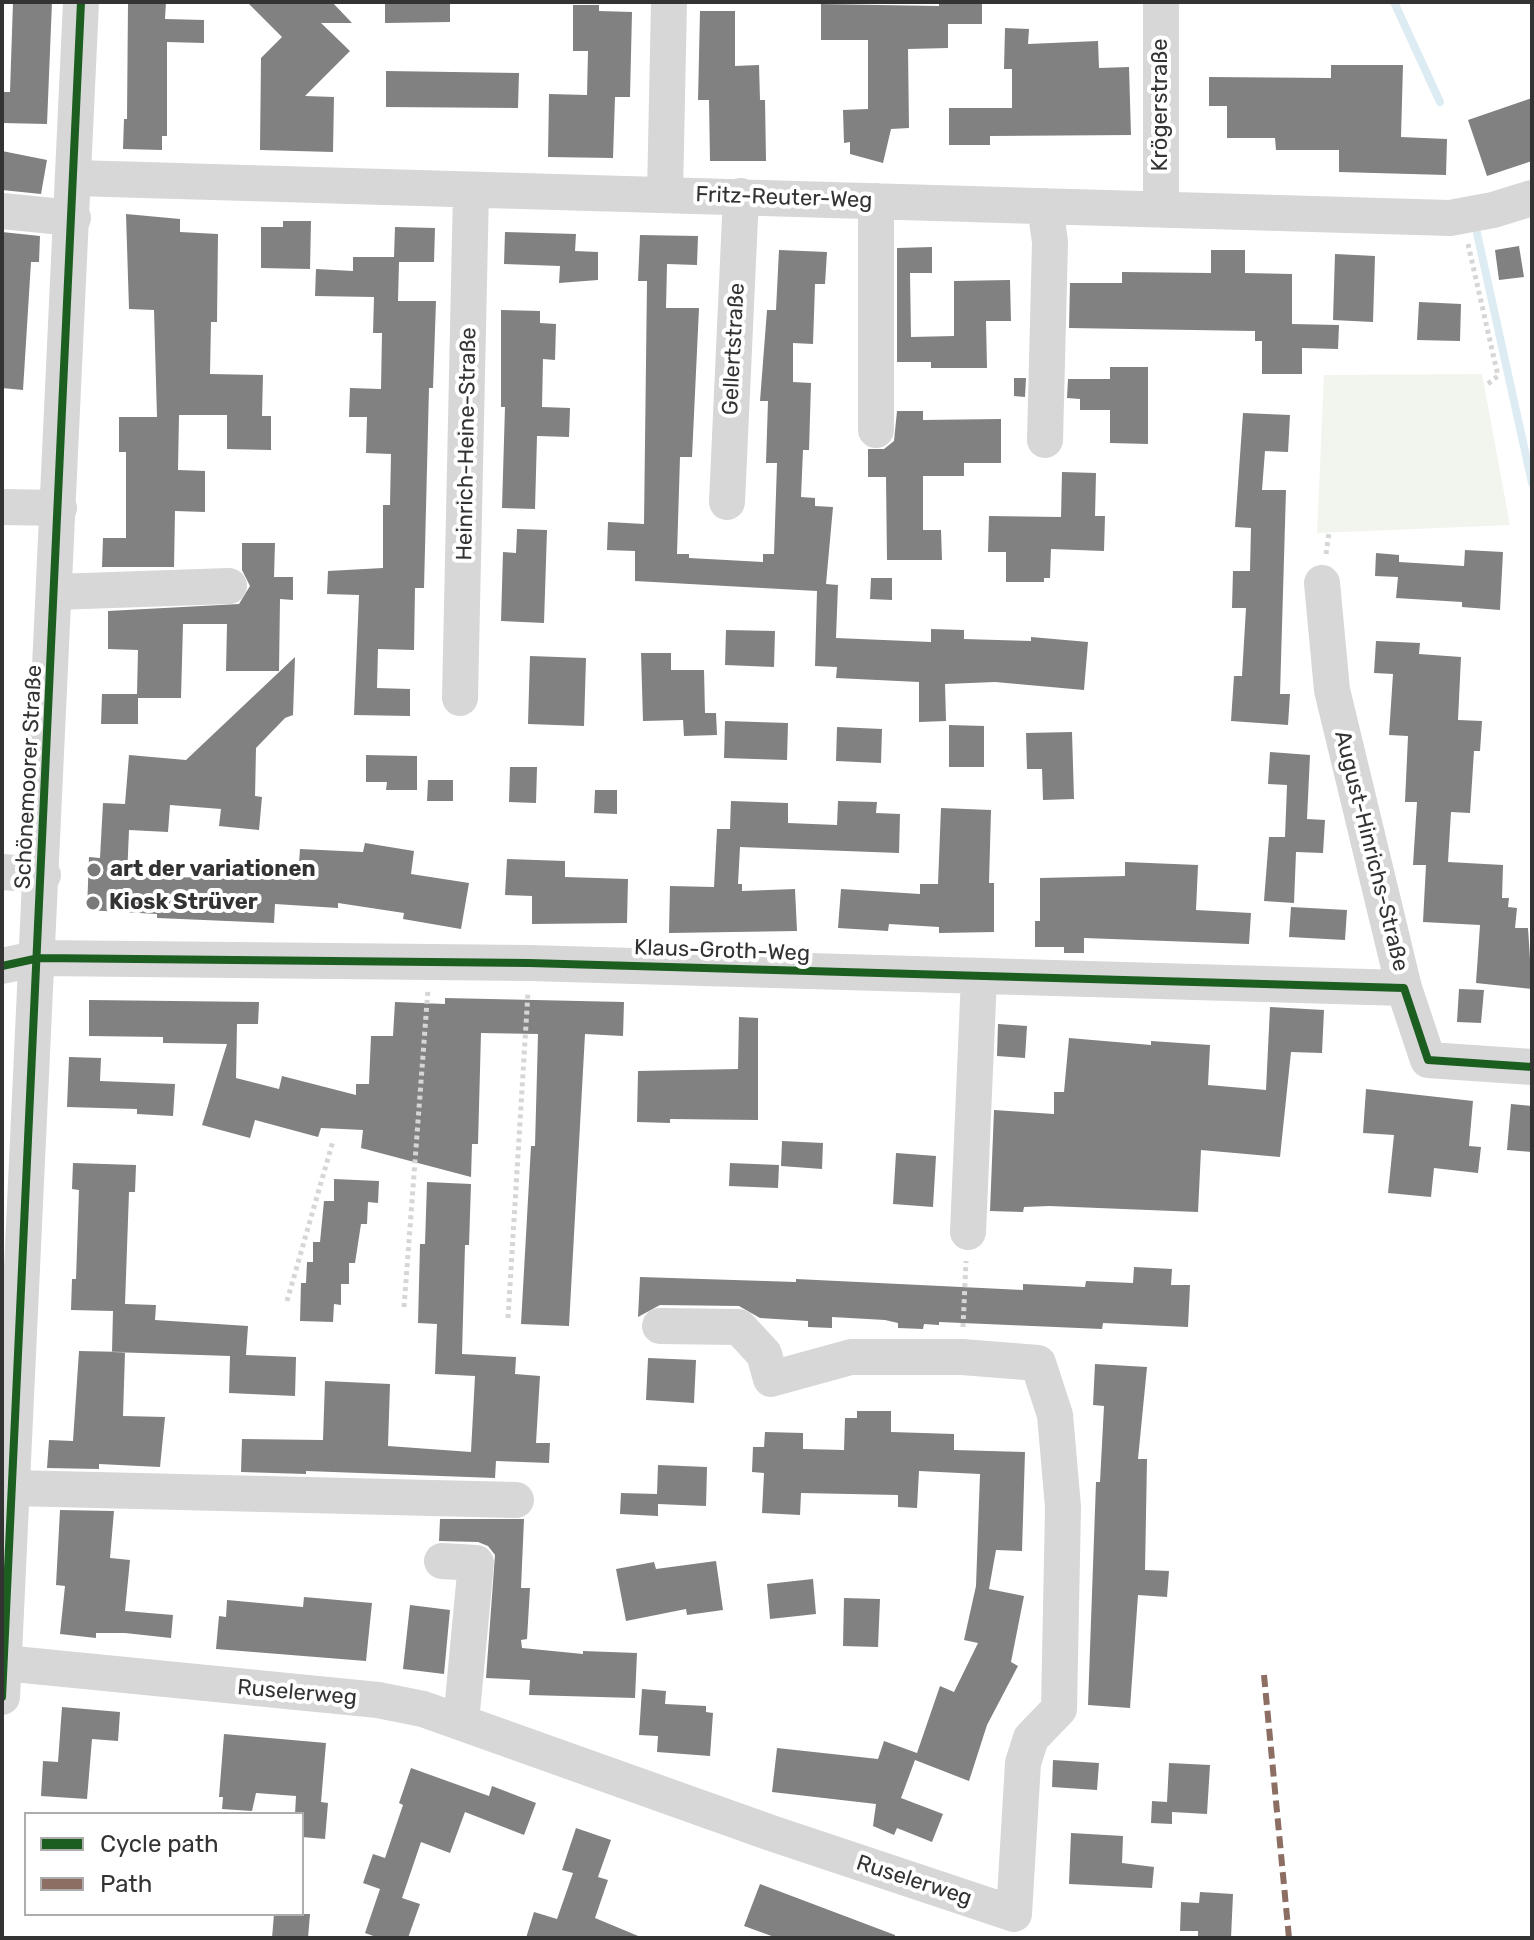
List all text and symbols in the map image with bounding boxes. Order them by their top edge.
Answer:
street label: Krögerstraße [1148,38,1174,172]
street label: Fritz-Reuter-Weg [695,182,873,214]
street label: Gellertstraße [717,282,751,416]
street label: Heinrich-Heine-Straße [452,327,482,561]
street label: Schönemoorer Straße [10,664,48,890]
street label: August-Hinrichs-Straße [1328,728,1414,974]
place label: art der variationen [110,857,316,883]
marker: art der variationen [85,861,103,879]
place label: Kiosk Strüver [109,890,258,916]
marker: Kiosk Strüver [84,894,102,912]
street label: Klaus-Groth-Weg [634,935,810,967]
street label: Ruselerweg [236,1675,358,1711]
legend [24,1812,304,1916]
text: Cycle path [100,1830,219,1858]
street label: Ruselerweg [853,1850,975,1912]
text: Path [100,1870,152,1898]

